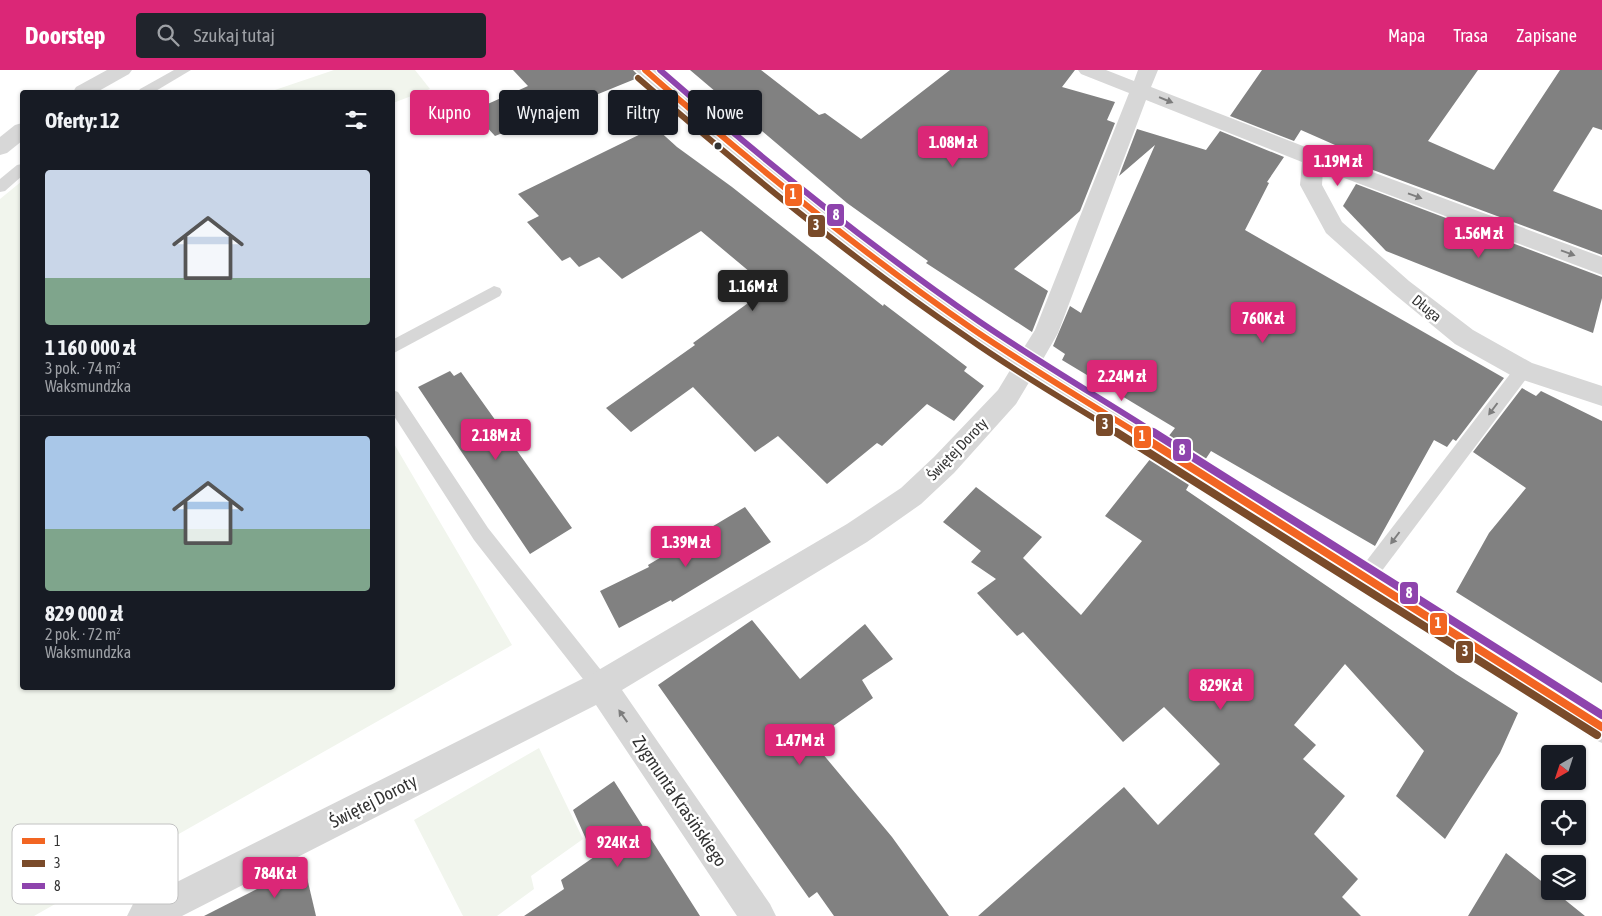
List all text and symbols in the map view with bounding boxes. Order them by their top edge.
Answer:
search box [136,13,486,58]
icon: search [154,21,182,49]
text: Doorstep [25,22,106,49]
text: Szukaj tutaj [194,24,275,46]
text: Mapa [1388,25,1425,46]
text: Trasa [1453,25,1488,46]
text: Zapisane [1516,25,1577,46]
chip: Kupno [410,90,489,135]
chip: Wynajem [499,90,598,135]
chip: Filtry [608,90,678,135]
chip: Nowe [688,90,762,135]
one-way arrow [1159,96,1173,104]
icon: filters [342,106,370,134]
text: Oferty: 12 [45,108,120,132]
pin: 1.08M zł [901,126,1005,168]
text: 1.08M zł [929,133,977,151]
unlabelled marker [713,141,723,151]
pin: 1.19M zł [1286,144,1390,187]
text: 1.19M zł [1314,152,1362,170]
line badge: 1 [784,183,803,207]
text: 1 [790,186,797,202]
one-way arrow [1408,193,1423,200]
icon: home [163,203,253,293]
line badge: 8 [826,203,845,227]
text: 8 [833,207,840,223]
line badge: 3 [807,214,826,238]
pin: 1.56M zł [1427,216,1531,259]
text: 3 [813,217,819,233]
text: 1.56M zł [1455,224,1503,242]
one-way arrow [1560,250,1575,257]
pin: 1.16M zł [701,270,805,312]
text: 1.16M zł [729,277,777,295]
street label: Długa [1409,291,1445,325]
pin: 760K zł [1217,302,1309,344]
text: 760K zł [1242,309,1284,327]
text: 1 160 000 zł [45,335,136,359]
text: 3 pok. · 74 m² [45,359,121,377]
pin: 2.24M zł [1070,360,1174,402]
text: 2.24M zł [1098,367,1146,385]
text: Waksmundzka [45,377,131,395]
one-way arrow [1488,402,1498,416]
line badge: 3 [1095,413,1114,437]
street label: Świętej Doroty [923,415,991,483]
text: 3 [1102,416,1108,432]
pin: 2.18M zł [444,418,548,461]
line badge: 1 [1133,425,1152,449]
text: 2.18M zł [472,426,520,444]
text: 1 [1139,428,1146,444]
line badge: 8 [1172,438,1192,462]
text: 8 [1179,442,1186,458]
icon: home [163,468,253,558]
pin: 1.39M zł [634,526,738,568]
one-way arrow [1390,531,1401,544]
text: 1.39M zł [662,533,710,551]
line badge: 8 [1399,581,1419,605]
text: 8 [1406,585,1413,601]
text: 829 000 zł [45,601,123,625]
line badge: 1 [1429,612,1448,636]
text: 1 [1435,615,1442,631]
text: 2 pok. · 72 m² [45,625,121,643]
line badge: 3 [1455,640,1474,664]
text: Waksmundzka [45,643,131,661]
text: 3 [1462,643,1468,659]
pin: 829K zł [1175,668,1267,711]
text: 829K zł [1200,676,1242,694]
one-way arrow [618,709,628,723]
pin: 1.47M zł [748,724,852,766]
text: 1.47M zł [776,731,824,749]
street label: Zygmunta Krasińskiego [629,732,731,870]
north arrow [1541,745,1586,790]
map controls [1541,745,1586,900]
street label: Świętej Doroty [326,770,420,832]
button: locate [1541,800,1586,845]
legend [12,824,178,904]
pin: 924K zł [572,826,664,868]
text: 1 [54,833,61,849]
text: 924K zł [597,833,639,851]
text: 3 [54,855,61,871]
button: layers [1541,855,1586,900]
pin: 784K zł [229,856,321,899]
text: 784K zł [254,864,296,882]
text: 8 [54,878,61,894]

